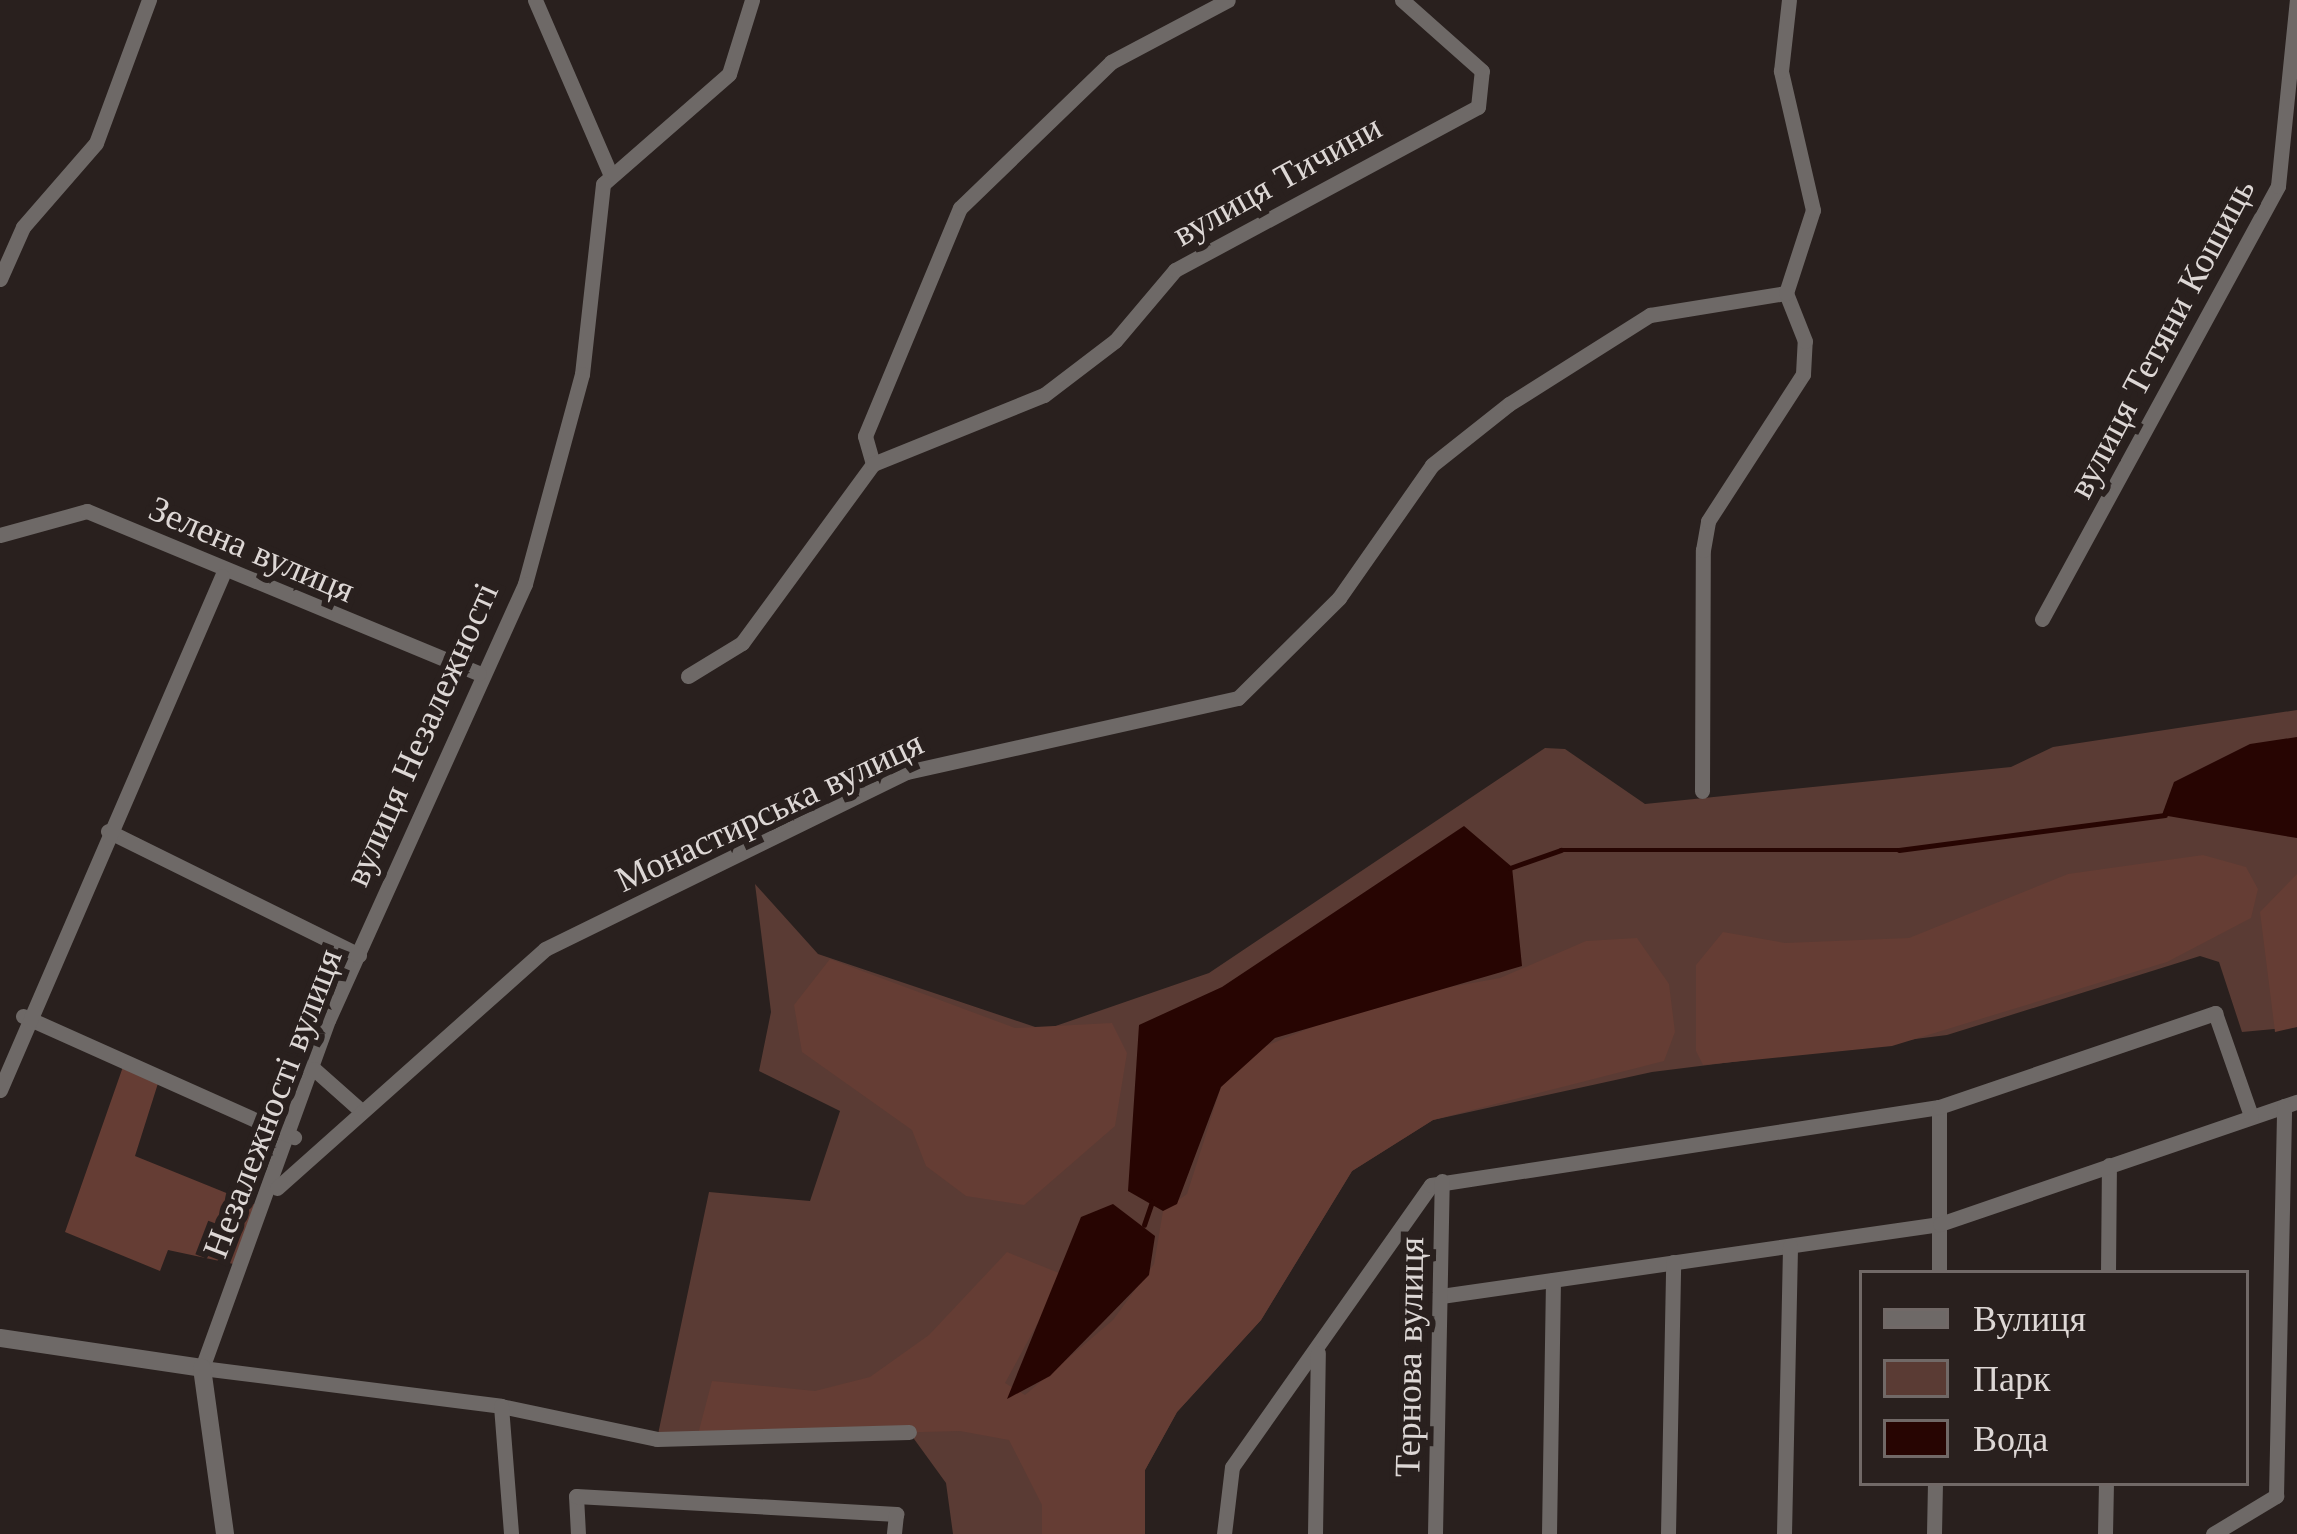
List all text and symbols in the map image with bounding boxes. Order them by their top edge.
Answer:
street label: вулиця Тичини [1165,105,1389,255]
street label: вулиця Тетяни Кошиць [2058,171,2264,505]
street label: Зелена вулиця [143,486,361,612]
street label: вулиця Незалежності [335,576,507,892]
street label: Монастирська вулиця [608,721,930,901]
street label: Незалежності вулиця [193,943,351,1263]
street label: Тернова вулиця [1385,1237,1433,1477]
legend [1859,1270,2249,1486]
text: Вулиця [1973,1296,2086,1341]
text: Парк [1973,1356,2050,1401]
text: Вода [1973,1416,2048,1461]

